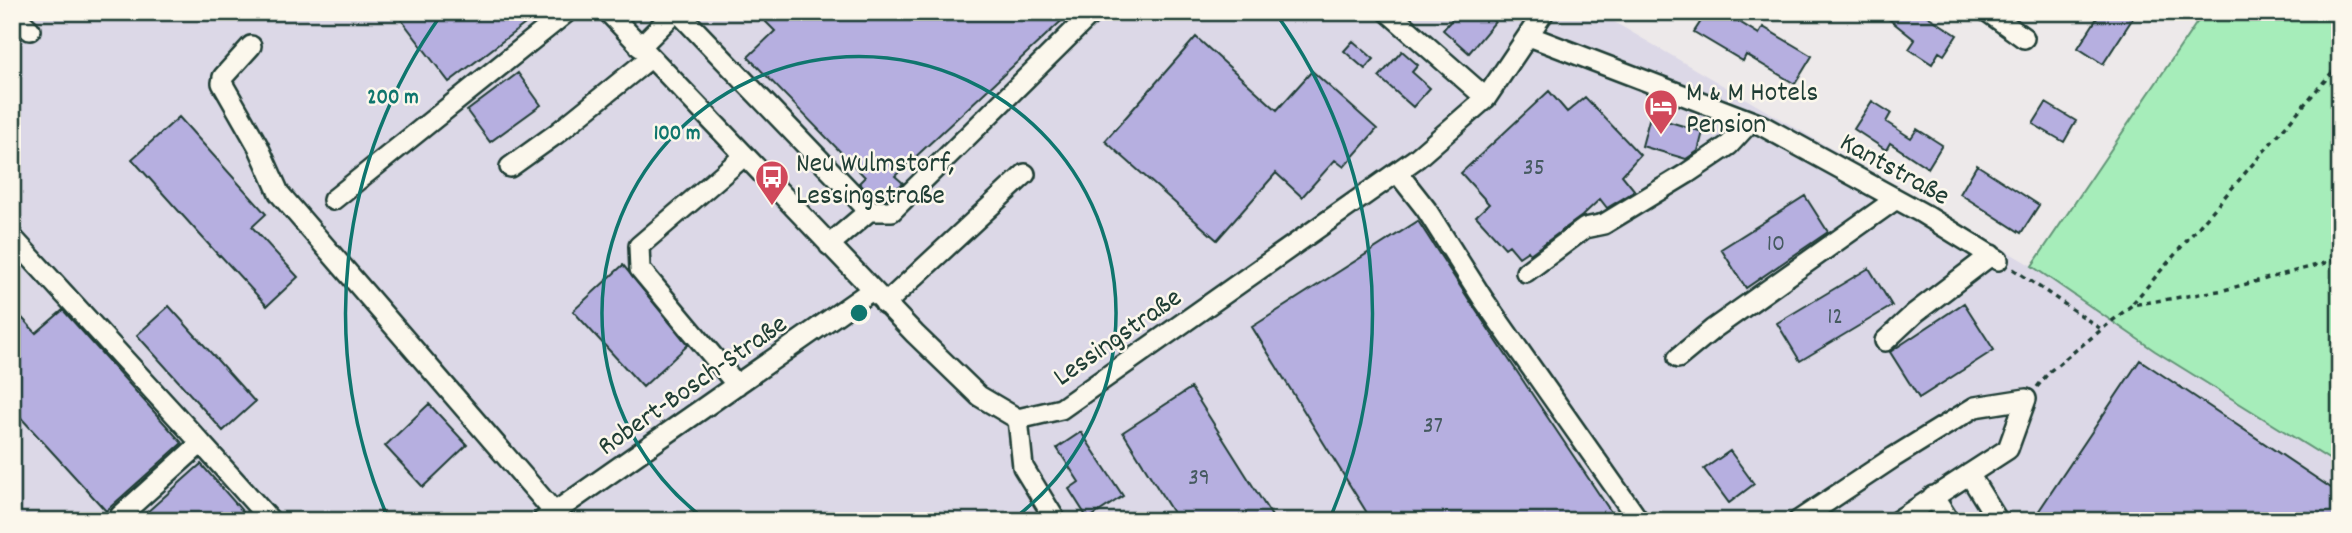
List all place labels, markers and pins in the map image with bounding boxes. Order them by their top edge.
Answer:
place label: M & M Hotels Pension [1686,75,1818,147]
hotel icon: M & M Hotels Pension [1642,87,1680,136]
place label: Neu Wulmstorf, Lessingstraße [796,146,955,218]
bus stop icon: Neu Wulmstorf, Lessingstraße [753,158,791,207]
centre of rings [847,301,871,325]

